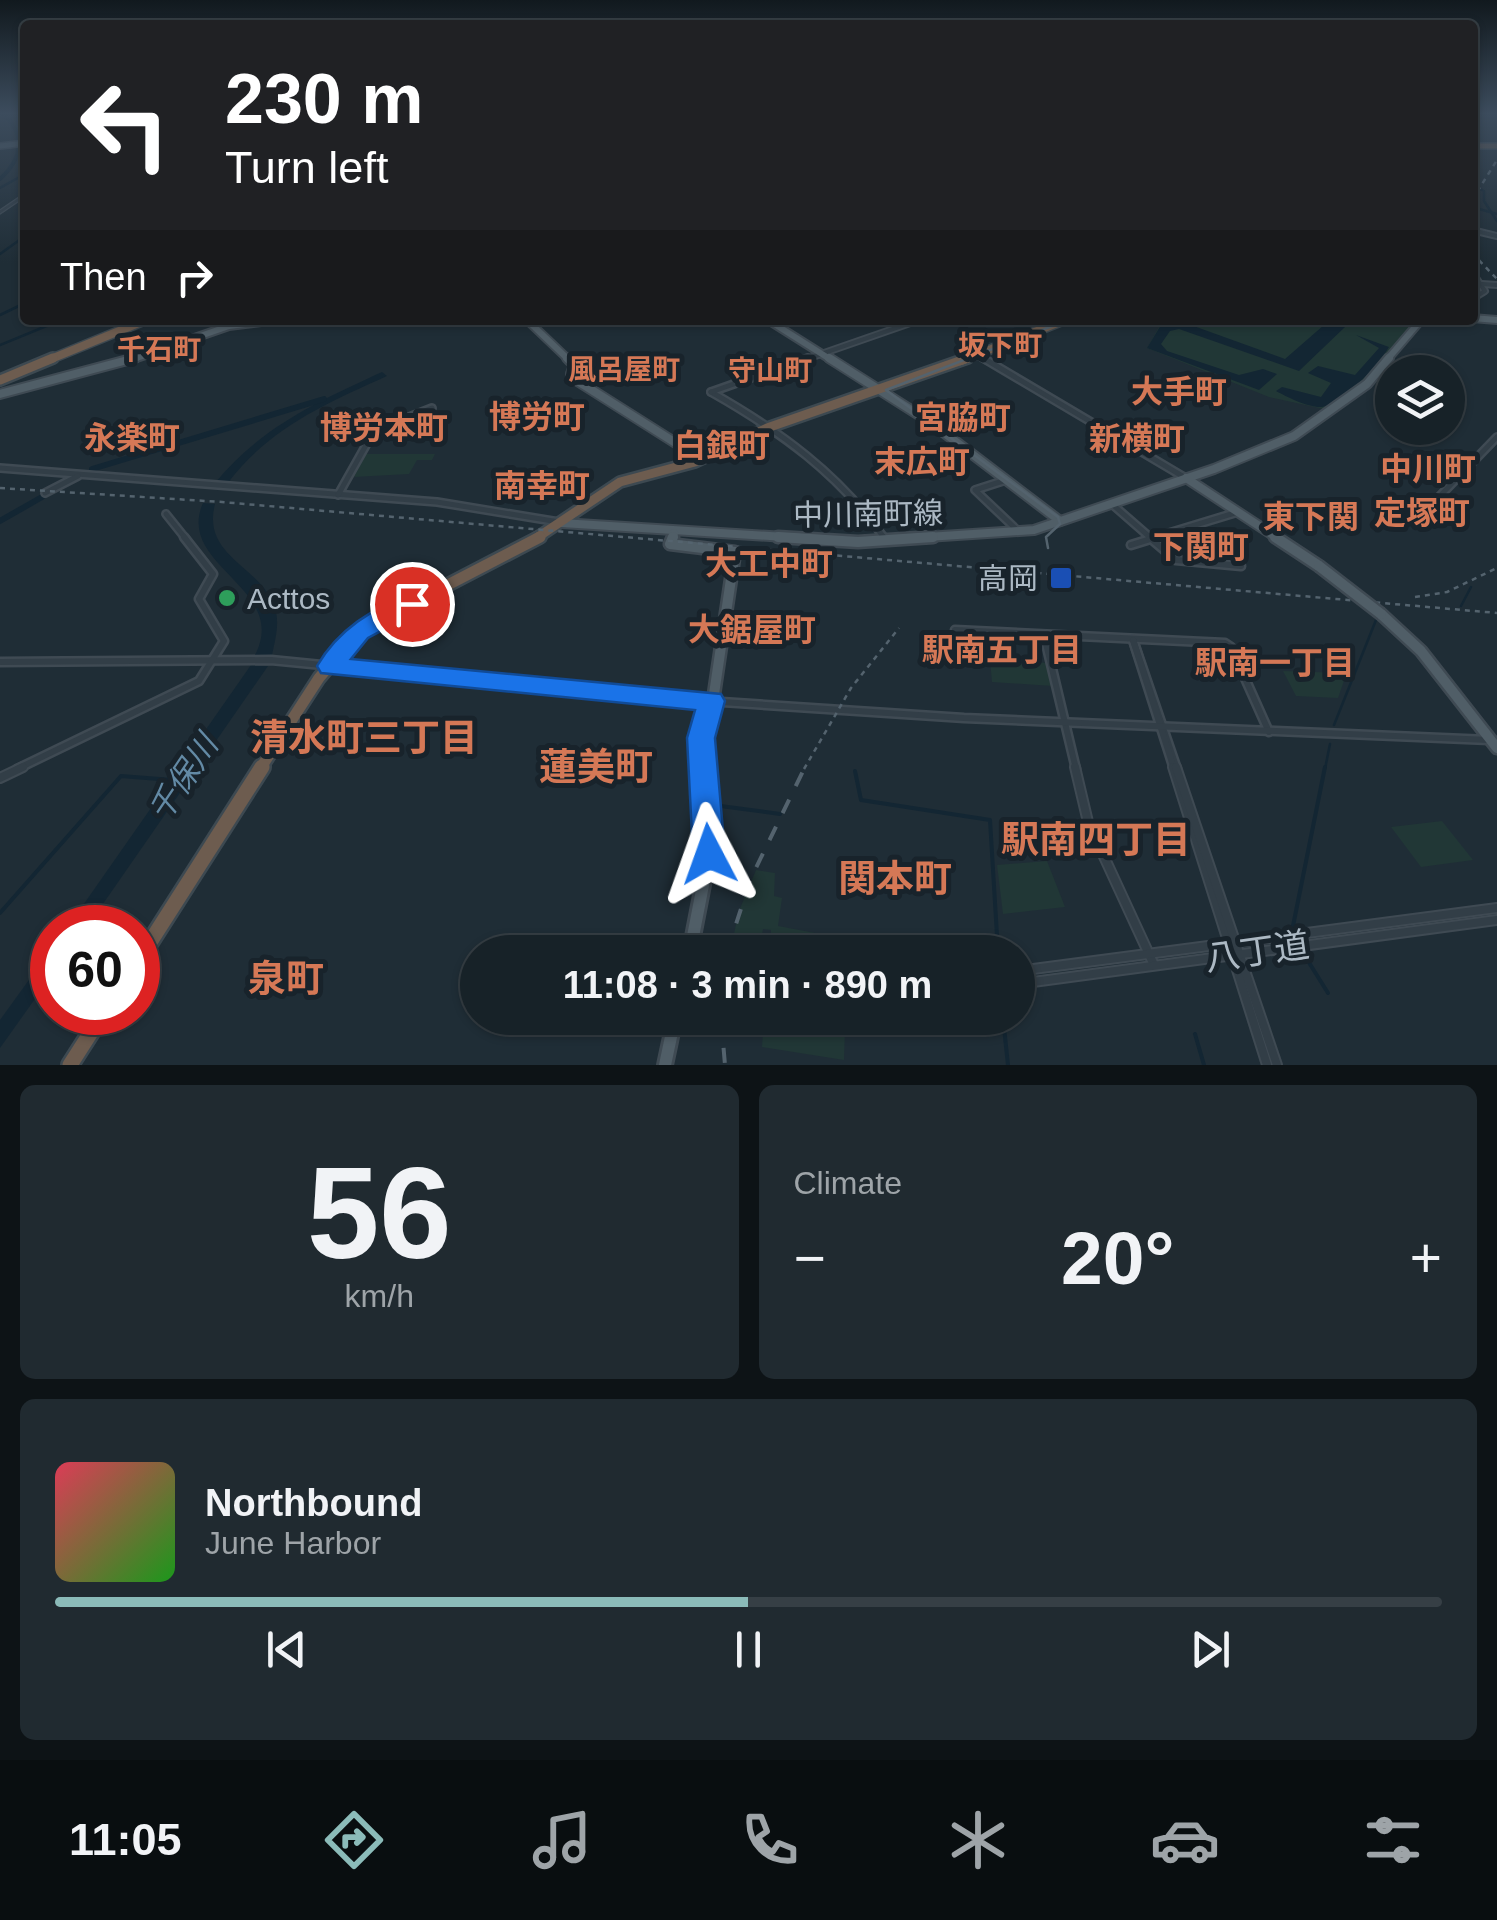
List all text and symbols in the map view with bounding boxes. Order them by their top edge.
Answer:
icon: left [60,60,190,190]
text: 230 m [225,60,423,138]
text: Turn left [225,142,388,193]
icon: right [167,250,222,305]
text: Then [60,256,147,298]
district label: 坂下町 [958,330,1042,361]
district label: 千石町 [117,334,201,365]
district label: 風呂屋町 [568,354,680,385]
district label: 守山町 [728,355,812,386]
map controls [1375,355,1465,445]
button: layers [1375,355,1465,445]
district label: 大手町 [1131,374,1227,410]
district label: 博労町 [489,399,585,435]
district label: 宮脇町 [915,400,1011,436]
district label: 博労本町 [320,410,448,446]
district label: 永楽町 [84,420,180,456]
district label: 新横町 [1089,421,1185,457]
district label: 白銀町 [674,428,770,464]
district label: 末広町 [874,444,970,480]
district label: 中川町 [1380,451,1476,487]
district label: 南幸町 [494,468,590,504]
district label: 定塚町 [1374,495,1470,531]
street label: 中川南町線 [793,496,943,532]
district label: 東下関 [1263,499,1359,535]
district label: 下関町 [1153,529,1249,565]
district label: 大工中町 [705,546,833,582]
pin [370,562,455,647]
place label: 高岡 [978,562,1038,595]
marker: 高岡 [1048,565,1074,591]
icon: arrive [385,577,440,632]
place label: Acttos [247,582,330,615]
marker: Acttos [216,587,238,609]
district label: 大鋸屋町 [688,612,816,648]
district label: 駅南五丁目 [922,632,1082,668]
district label: 駅南一丁目 [1195,645,1355,681]
district label: 清水町三丁目 [250,717,478,759]
water label: 千保川 [141,726,226,828]
district label: 蓮美町 [539,746,653,788]
position arrow [657,802,761,906]
district label: 駅南四丁目 [1001,819,1191,861]
district label: 関本町 [838,858,952,900]
speed limit sign: 60 [30,905,160,1035]
street label: 八丁道 [1202,924,1312,978]
district label: 泉町 [248,958,324,1000]
text: 11:08 · 3 min · 890 m [563,964,932,1006]
text: 56 [307,1140,452,1286]
text: Climate [794,1165,902,1201]
text: 20° [1061,1216,1174,1300]
text: − [794,1227,826,1289]
text: + [1410,1227,1442,1289]
text: km/h [345,1278,414,1314]
text: Northbound [205,1482,422,1524]
text: June Harbor [205,1525,381,1561]
icon: previous [259,1622,314,1677]
icon: pause [721,1622,776,1677]
icon: next [1183,1622,1238,1677]
icon: directions [319,1805,389,1875]
icon: music [527,1805,597,1875]
icon: phone [735,1805,805,1875]
icon: climate [943,1805,1013,1875]
icon: car [1150,1805,1220,1875]
icon: filters [1358,1805,1428,1875]
text: 11:05 [69,1814,182,1865]

